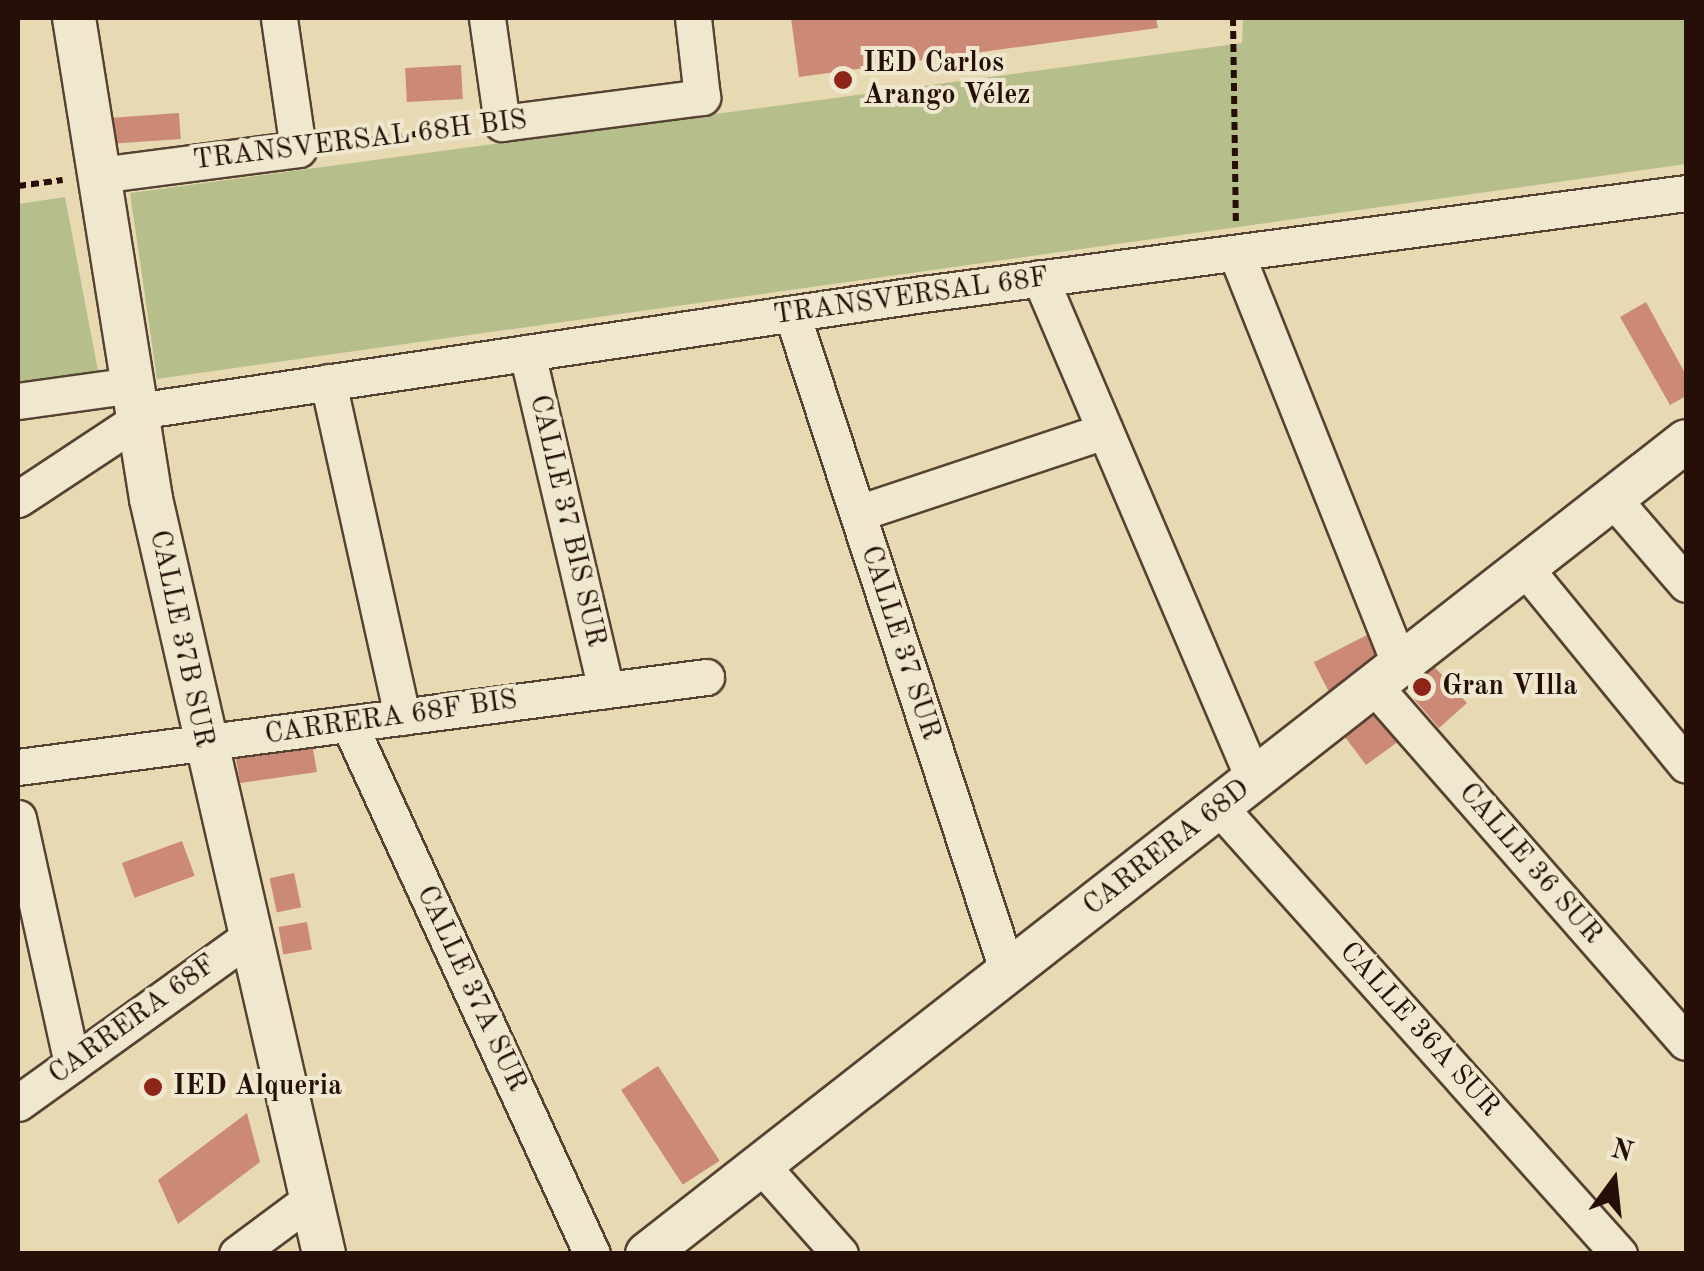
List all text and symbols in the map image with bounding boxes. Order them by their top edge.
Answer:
place label: IED Carlos Arango Vélez [863,47,1030,113]
marker: IED Carlos Arango Vélez [832,69,854,91]
street label: TRANSVERSAL 68H BIS [191,104,529,178]
street label: TRANSVERSAL 68F [771,261,1051,333]
street label: CALLE 37 BIS SUR [522,392,612,650]
street label: CALLE 37B SUR [142,527,220,751]
street label: CALLE 37 SUR [853,542,947,744]
place label: Gran VIlla [1442,670,1577,704]
marker: Gran VIlla [1411,676,1433,698]
street label: CARRERA 68F BIS [263,684,519,752]
street label: CARRERA 68D [1077,773,1257,923]
street label: CALLE 36 SUR [1451,777,1609,951]
street label: CALLE 37A SUR [409,881,533,1097]
street label: CALLE 36A SUR [1332,936,1506,1124]
street label: CARRERA 68F [43,948,223,1092]
place label: IED Alqueria [173,1070,342,1104]
marker: IED Alqueria [142,1076,164,1098]
north arrow [1564,1131,1664,1231]
text: N [1608,1136,1636,1168]

